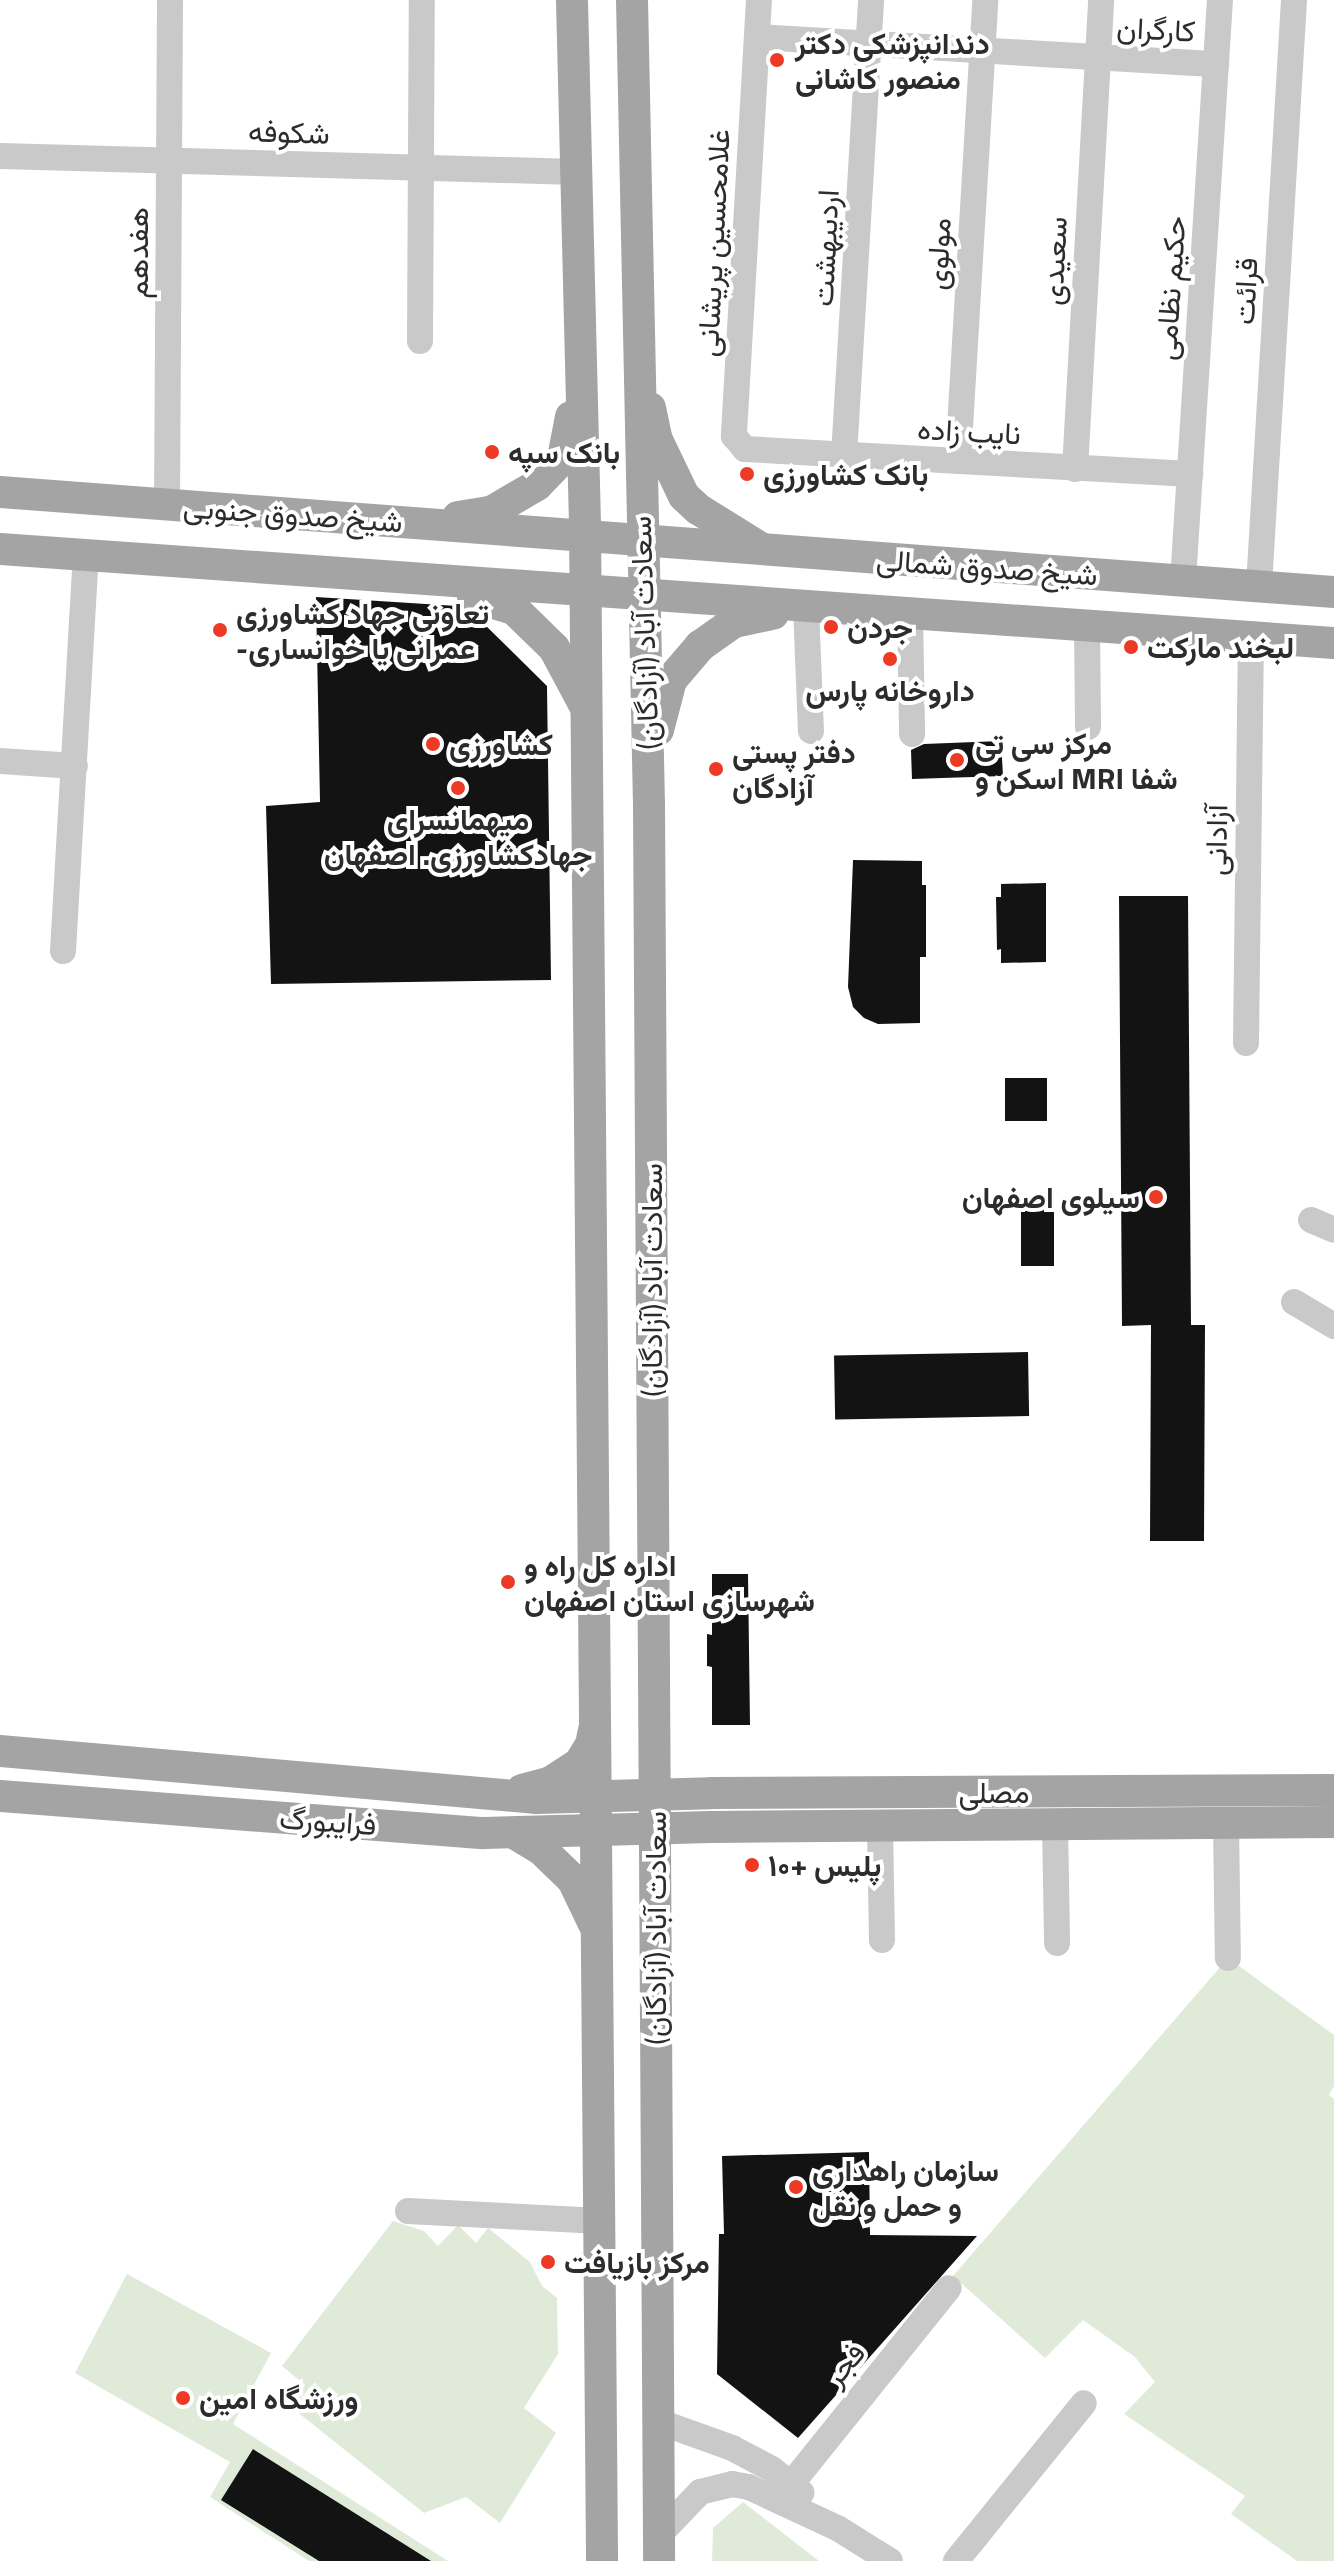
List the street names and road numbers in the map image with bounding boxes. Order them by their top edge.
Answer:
street label: کارگران [1116,9,1196,49]
street label: شکوفه [248,113,330,151]
street label: غلامحسین پریشانی [689,128,737,358]
street label: اردیبهشت [804,189,846,307]
street label: هفدهم [119,207,155,299]
street label: حکیم نظامی [1147,215,1193,361]
street label: سعیدی [1034,216,1074,306]
street label: مولوی [918,217,958,291]
street label: قرائت [1225,256,1265,326]
street label: نایب زاده [916,410,1022,452]
street label: شیخ صدوق جنوبی [182,488,404,540]
street label: سعادت آباد (آزادگان) [622,515,666,751]
street label: شیخ صدوق شمالی [875,541,1099,593]
street label: آزادانی [1197,804,1235,876]
street label: سعادت آباد (آزادگان) [633,1163,669,1397]
street label: مصلی [959,1774,1029,1810]
street label: فرایبورگ [278,1800,378,1842]
street label: سعادت آباد (آزادگان) [637,1811,673,2045]
street label: فجر [816,2335,872,2393]

